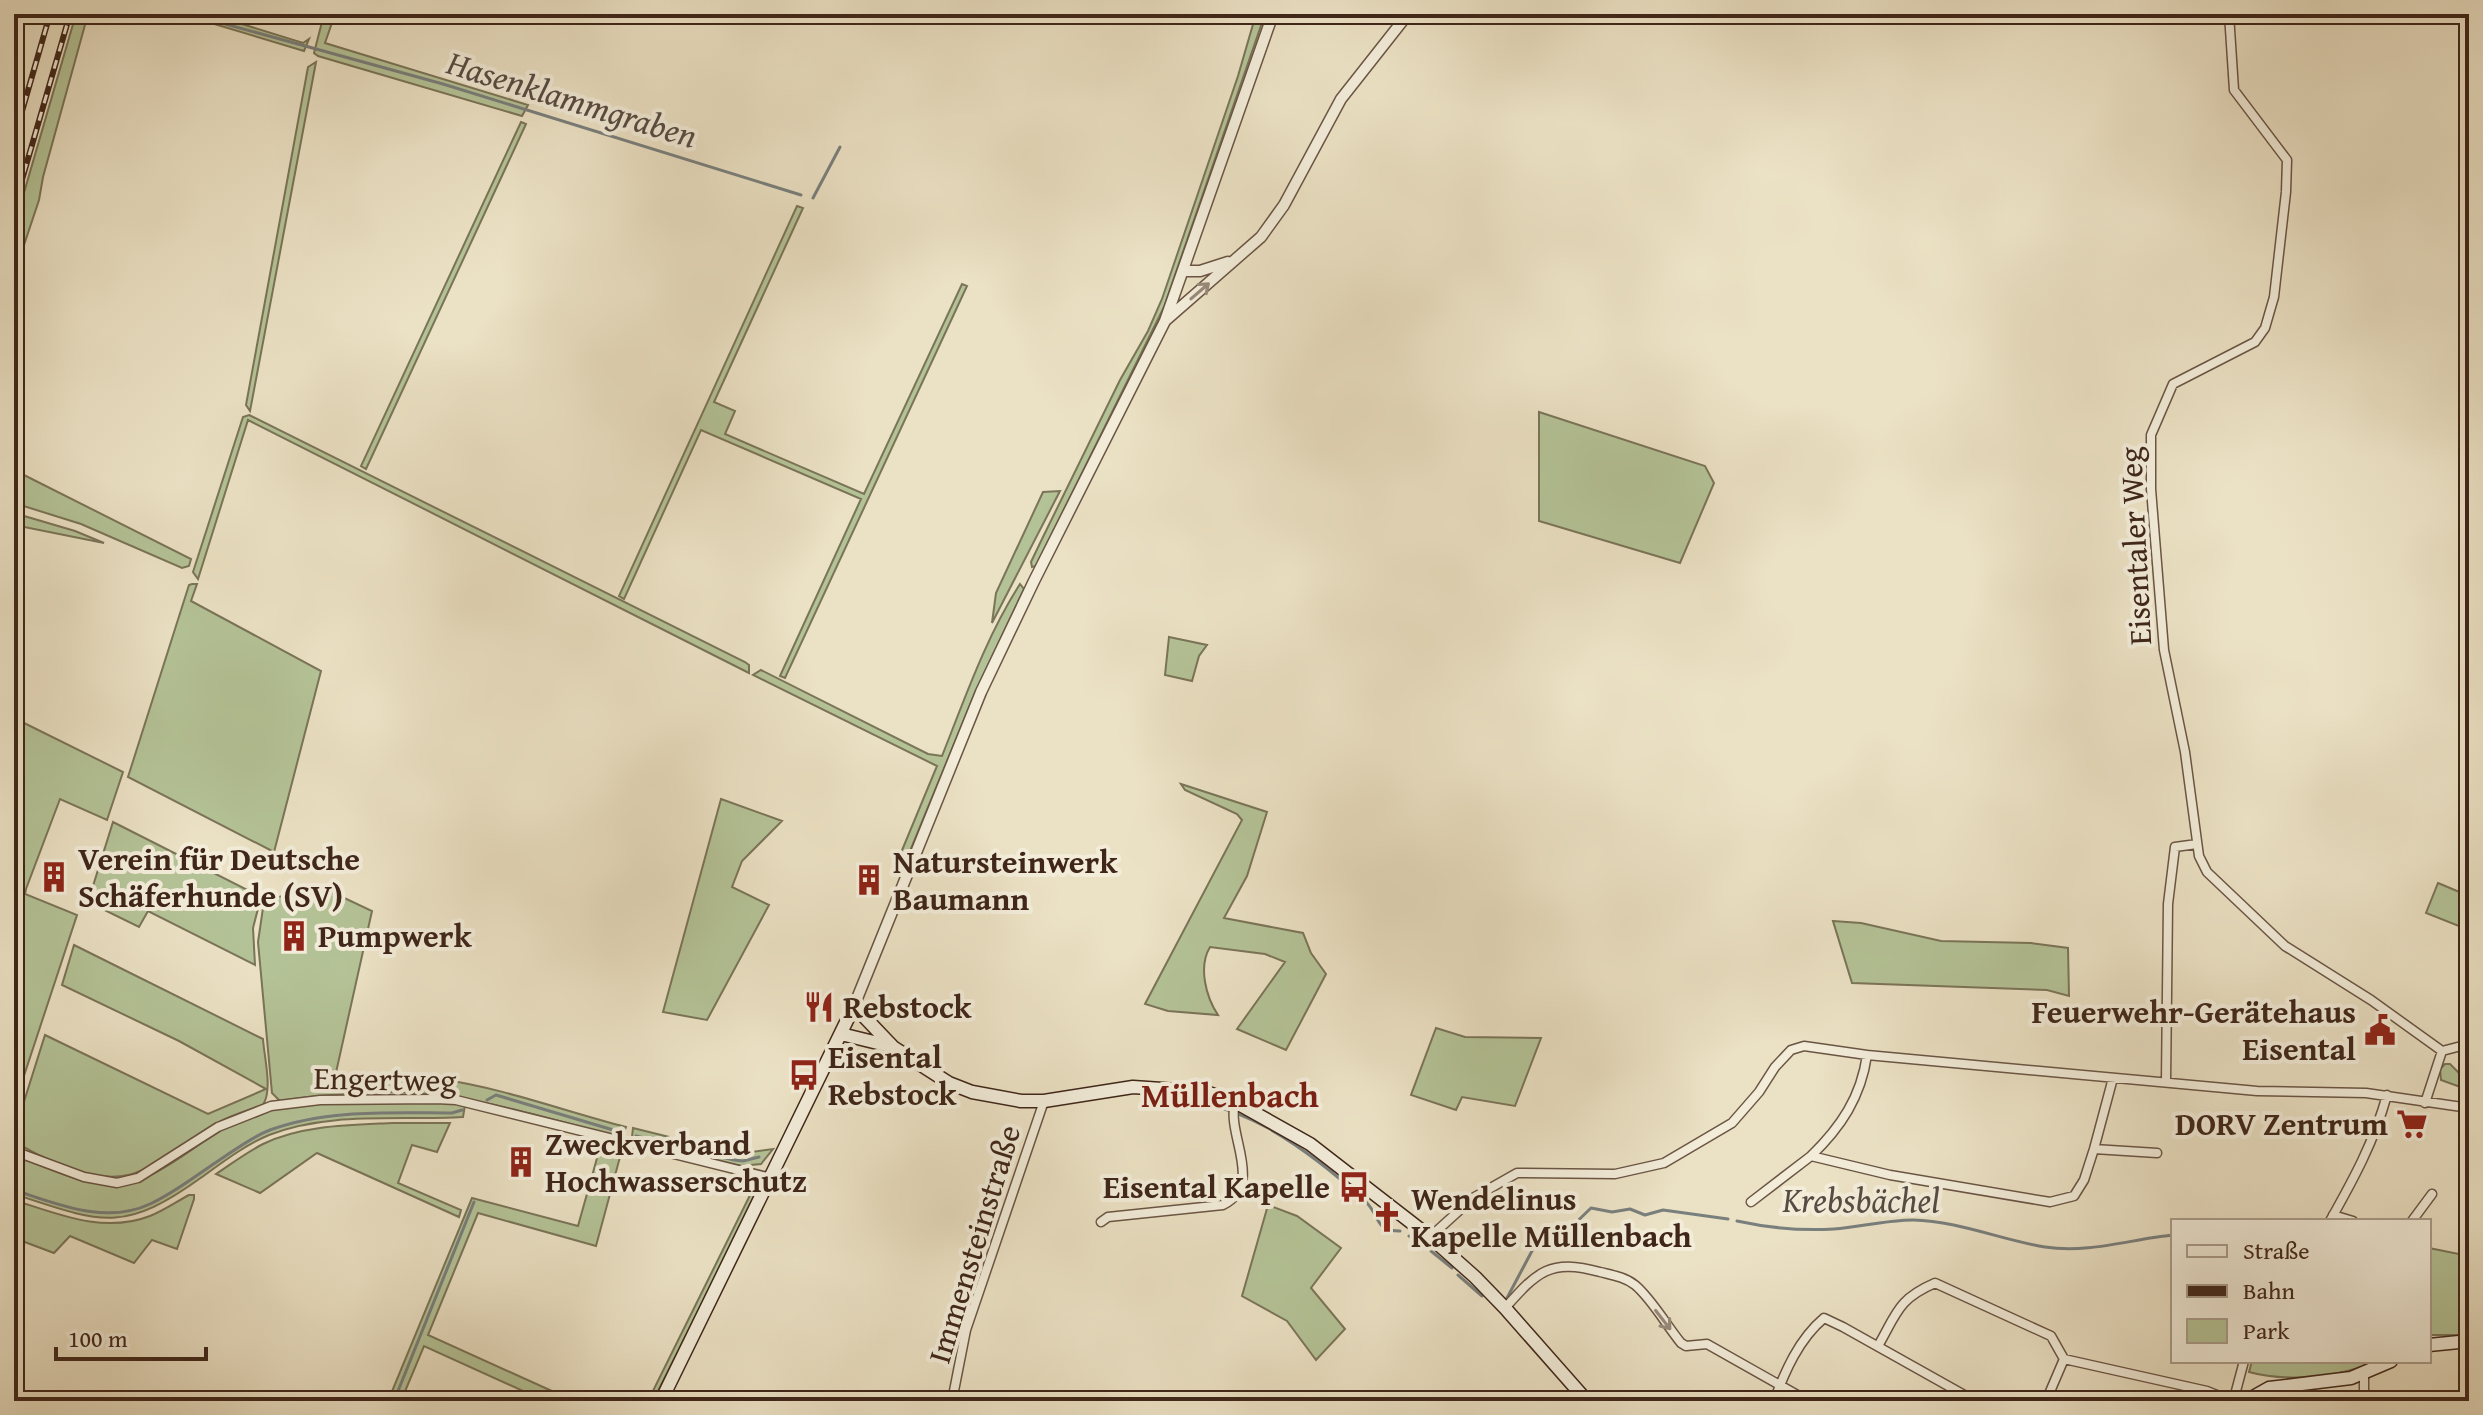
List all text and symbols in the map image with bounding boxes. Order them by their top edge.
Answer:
water label: Hasenklammgraben [440,37,703,160]
one-way arrow [1189,282,1209,300]
street label: Eisentaler Weg [2106,446,2163,646]
place label: Verein für Deutsche Schäferhunde (SV) [78,835,360,919]
place label: Natursteinwerk Baumann [893,838,1118,922]
building icon: Verein für Deutsche Schäferhunde (SV) [37,860,71,894]
building icon: Natursteinwerk Baumann [852,863,886,897]
place label: Pumpwerk [318,912,472,959]
building icon: Pumpwerk [277,919,311,953]
place label: Rebstock [843,983,972,1030]
place label: Feuerwehr-Gerätehaus Eisental [2031,988,2356,1072]
restaurant icon: Rebstock [802,990,836,1024]
public building icon: Feuerwehr-Gerätehaus Eisental [2363,1013,2397,1047]
place label: Eisental Rebstock [828,1033,957,1117]
street label: Engertweg [313,1054,457,1103]
bus stop icon: Eisental Rebstock [787,1058,821,1092]
district label: Müllenbach [1141,1070,1319,1119]
place label: DORV Zentrum [2175,1100,2389,1147]
supermarket icon: DORV Zentrum [2395,1107,2429,1141]
street label: Immensteinstraße [915,1119,1032,1369]
place label: Zweckverband Hochwasserschutz [545,1120,807,1204]
building icon: Zweckverband Hochwasserschutz [504,1145,538,1179]
place label: Eisental Kapelle [1103,1163,1330,1210]
bus stop icon: Eisental Kapelle [1337,1170,1371,1204]
place label: Wendelinus Kapelle Müllenbach [1411,1175,1692,1259]
water label: Krebsbächel [1781,1175,1940,1224]
church icon: Wendelinus Kapelle Müllenbach [1370,1200,1404,1234]
legend [2171,1219,2431,1363]
text: Straße [2243,1233,2310,1268]
text: Bahn [2243,1273,2295,1308]
one-way arrow [1655,1309,1672,1330]
scale bar [56,1311,206,1361]
text: Park [2243,1313,2290,1348]
text: 100 m [68,1321,128,1356]

